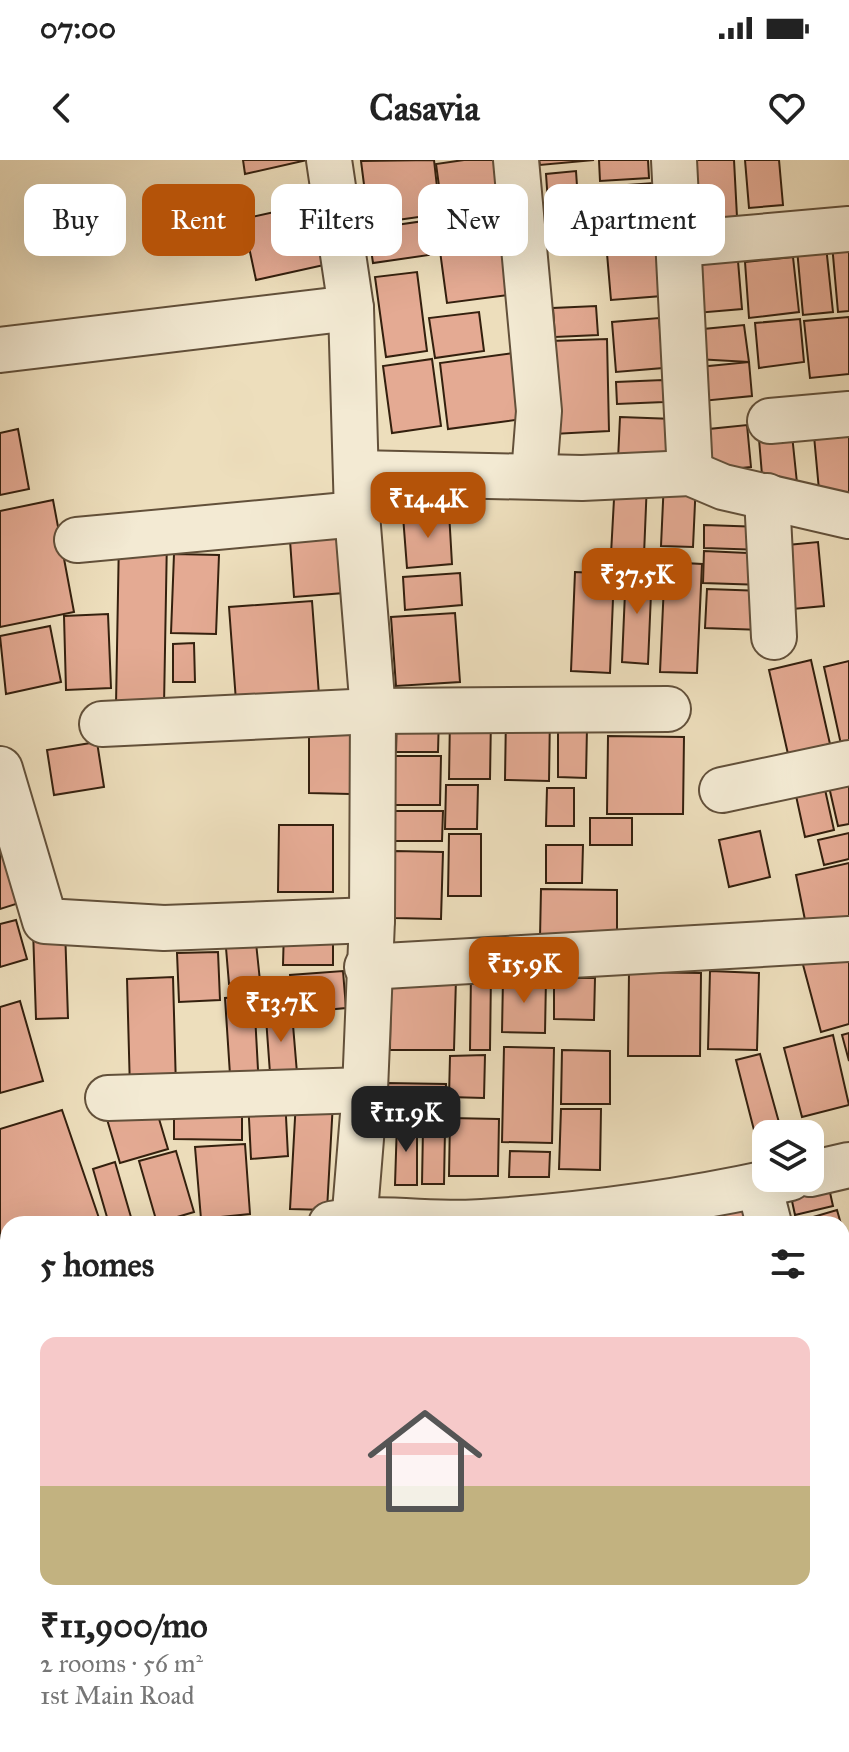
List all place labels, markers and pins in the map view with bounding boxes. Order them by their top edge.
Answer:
pin: ₹14.4K [363,472,493,540]
pin: ₹37.5K [572,548,702,616]
pin: ₹15.9K [459,937,589,1005]
pin: ₹13.7K [216,976,346,1044]
pin: ₹11.9K [341,1086,471,1154]

